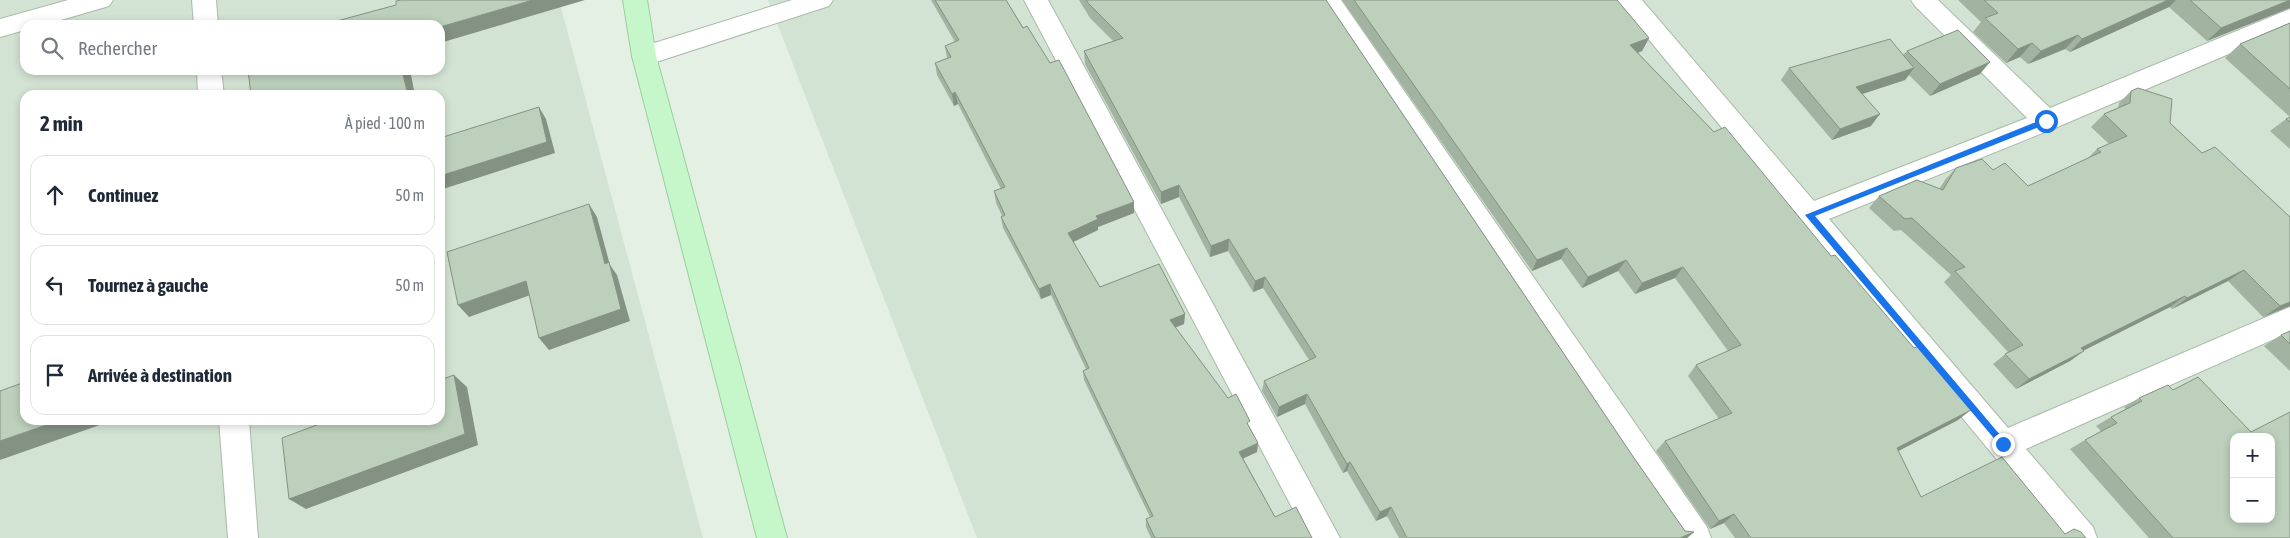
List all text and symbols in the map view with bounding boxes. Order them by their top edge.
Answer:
search box [20,20,445,75]
icon: search [38,34,66,62]
text: Rechercher [78,37,157,59]
route start [2035,110,2058,133]
text: 2 min [40,111,83,135]
text: À pied · 100 m [345,114,425,132]
icon: ahead [41,181,69,209]
text: Continuez [88,184,158,206]
text: 50 m [395,186,424,204]
icon: left [41,271,69,299]
text: Tournez à gauche [88,274,208,296]
text: 50 m [395,276,424,294]
icon: arrive [41,361,69,389]
text: Arrivée à destination [88,364,232,386]
route end [1992,433,2015,456]
map controls [2230,433,2275,523]
button: + [2230,433,2275,478]
button: − [2230,478,2275,523]

